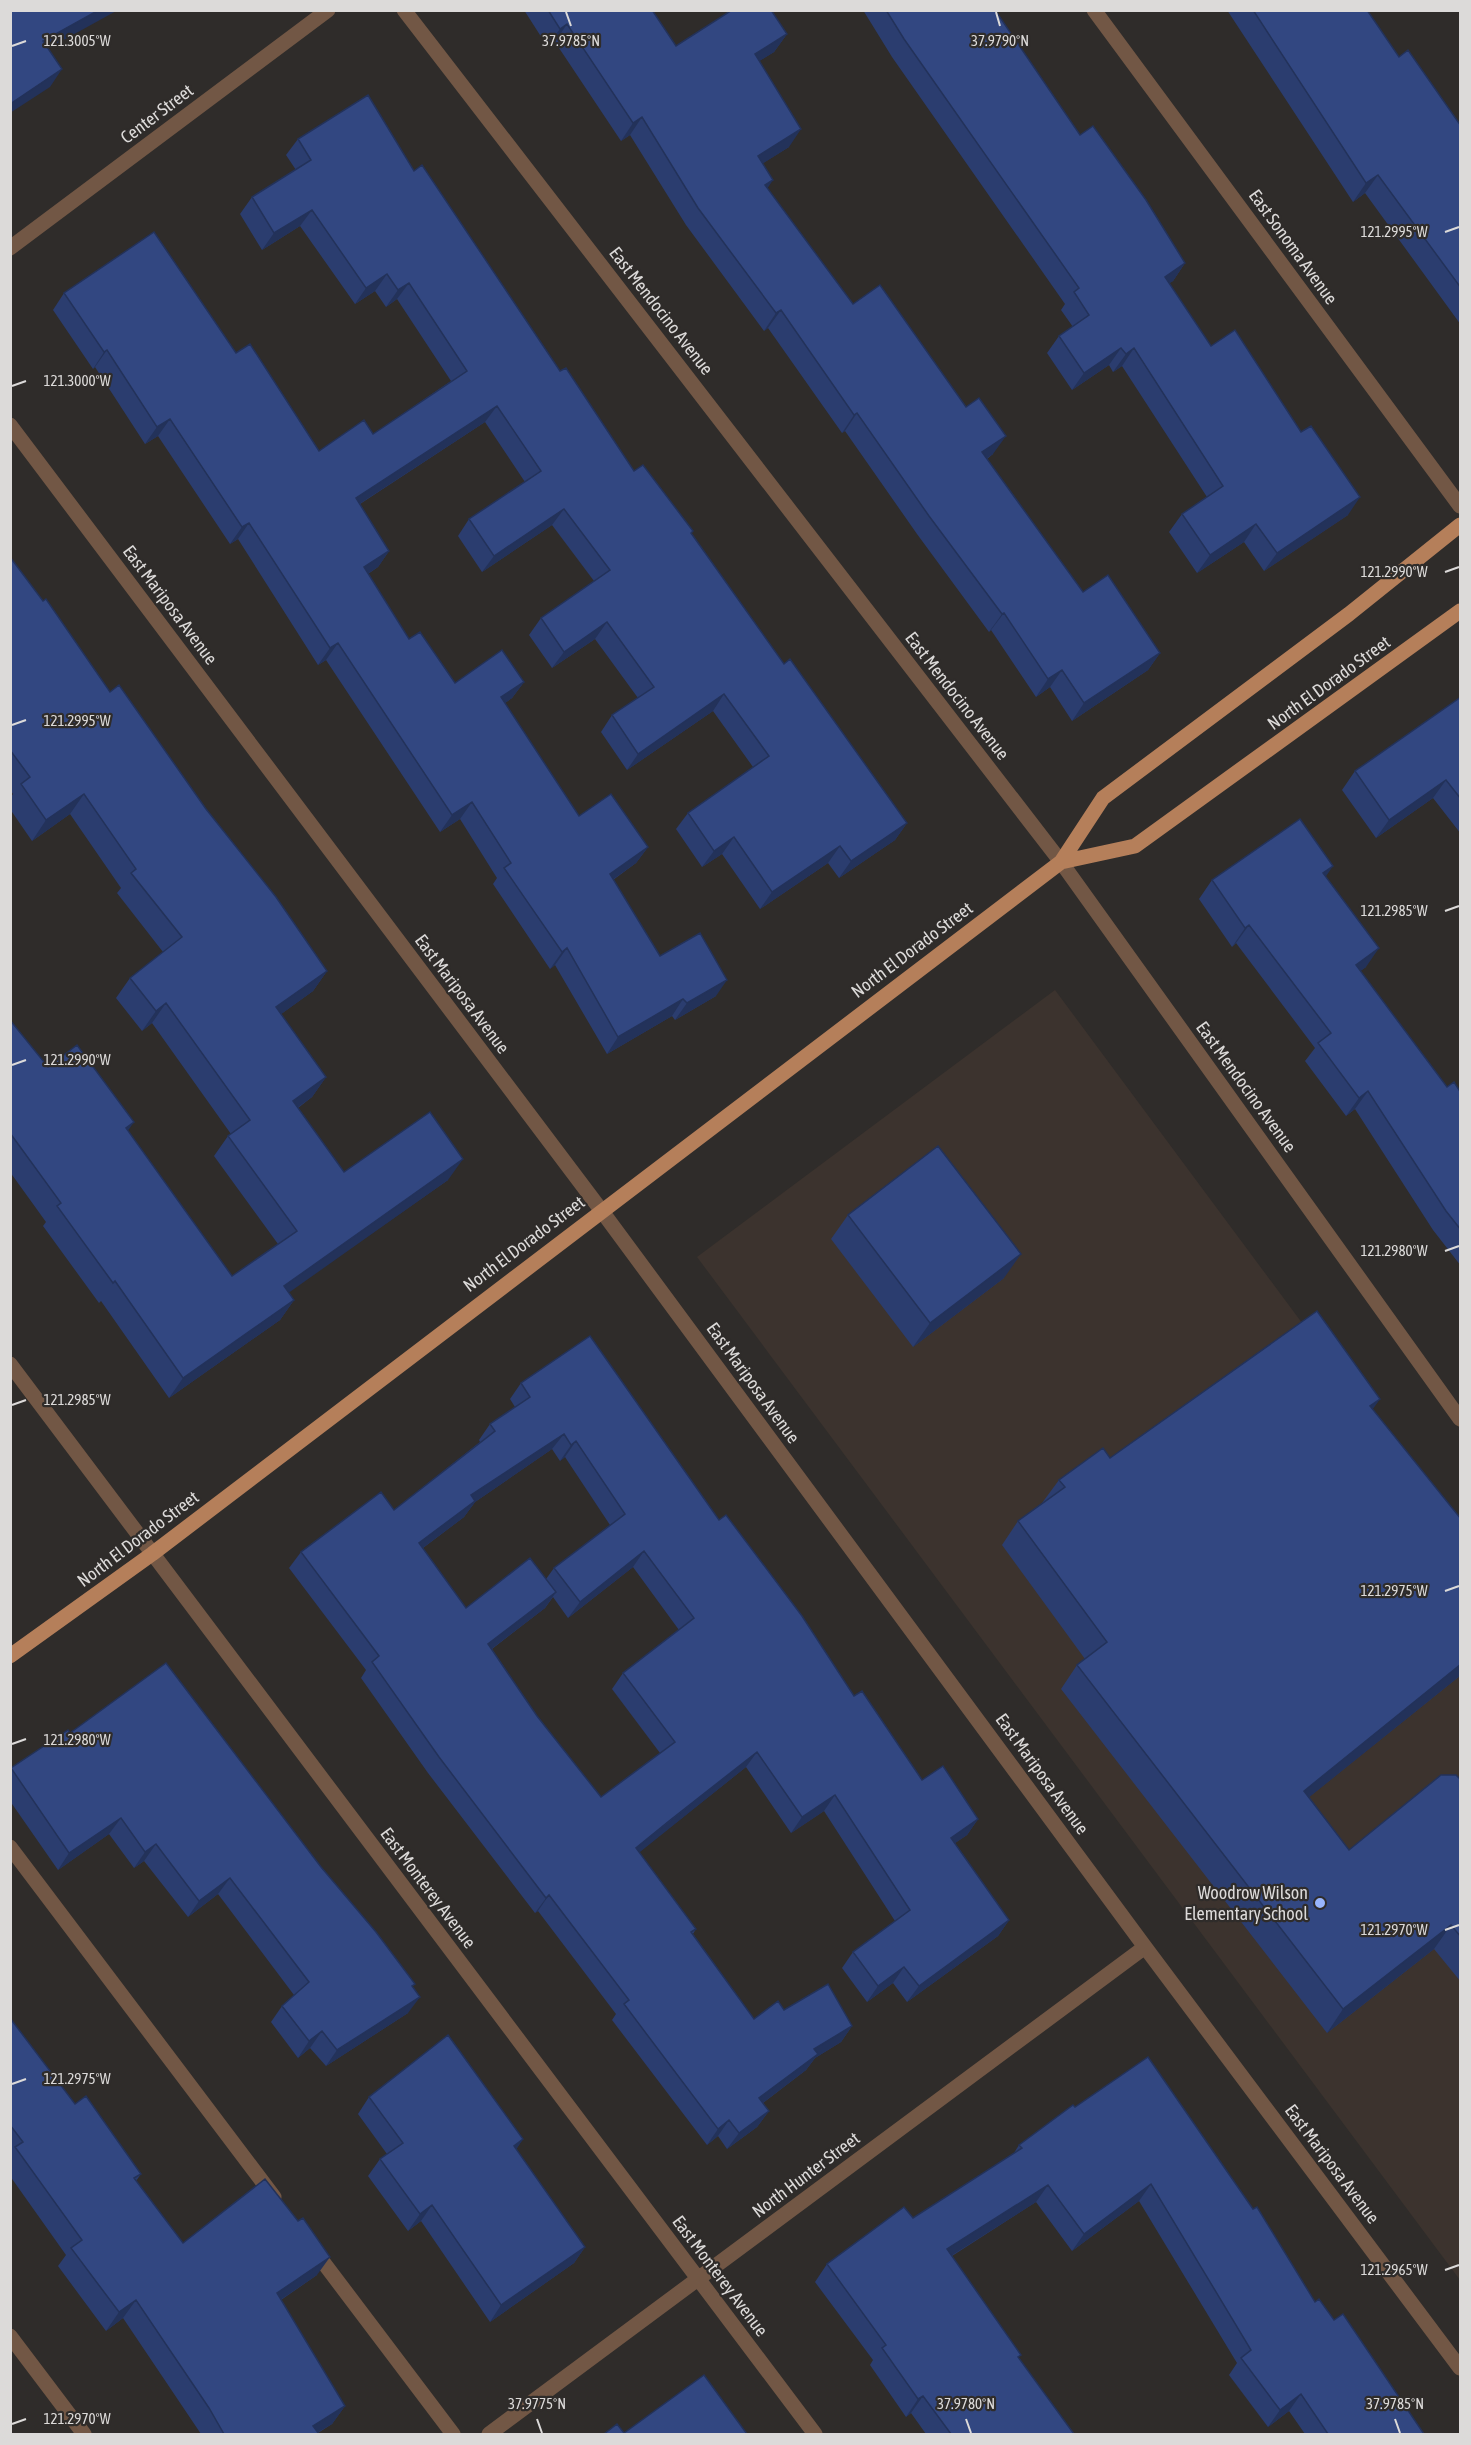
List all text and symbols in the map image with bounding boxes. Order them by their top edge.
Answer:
text: 121.3005°W [43,32,111,49]
text: 37.9785°N [542,32,600,49]
text: 37.9790°N [971,32,1029,49]
street label: Center Street [116,80,197,148]
street label: East Sonoma Avenue [1245,185,1342,308]
text: 121.2995°W [1360,223,1428,240]
street label: East Mendocino Avenue [605,243,718,379]
text: 121.3000°W [43,372,111,389]
street label: East Mariposa Avenue [119,541,222,668]
text: 121.2990°W [1360,563,1428,580]
street label: East Mendocino Avenue [901,628,1014,764]
street label: North El Dorado Street [1263,631,1394,734]
text: 121.2995°W [43,712,111,729]
street label: North El Dorado Street [847,897,976,1002]
text: 121.2985°W [1360,902,1428,919]
street label: East Mariposa Avenue [411,930,514,1057]
street label: East Mendocino Avenue [1192,1017,1301,1156]
text: 121.2990°W [43,1051,111,1068]
street label: North El Dorado Street [459,1191,588,1296]
text: 121.2980°W [1360,1242,1428,1259]
street label: East Mariposa Avenue [703,1318,804,1447]
text: 121.2985°W [43,1391,111,1408]
street label: North El Dorado Street [73,1486,202,1591]
text: 121.2975°W [1360,1582,1428,1599]
street label: East Mariposa Avenue [992,1709,1093,1838]
text: 121.2980°W [43,1731,111,1748]
street label: East Monterey Avenue [376,1823,481,1952]
place label: Woodrow Wilson Elementary School [1184,1882,1308,1924]
marker: Woodrow Wilson Elementary School [1313,1896,1327,1910]
text: 121.2970°W [1360,1921,1428,1938]
text: 121.2975°W [43,2070,111,2087]
street label: East Mariposa Avenue [1281,2100,1384,2227]
street label: North Hunter Street [748,2127,863,2222]
street label: East Monterey Avenue [668,2211,773,2340]
text: 121.2965°W [1360,2261,1428,2278]
text: 37.9775°N [508,2395,566,2412]
text: 37.9780°N [937,2395,995,2412]
text: 37.9785°N [1366,2395,1424,2412]
text: 121.2970°W [43,2410,111,2427]

